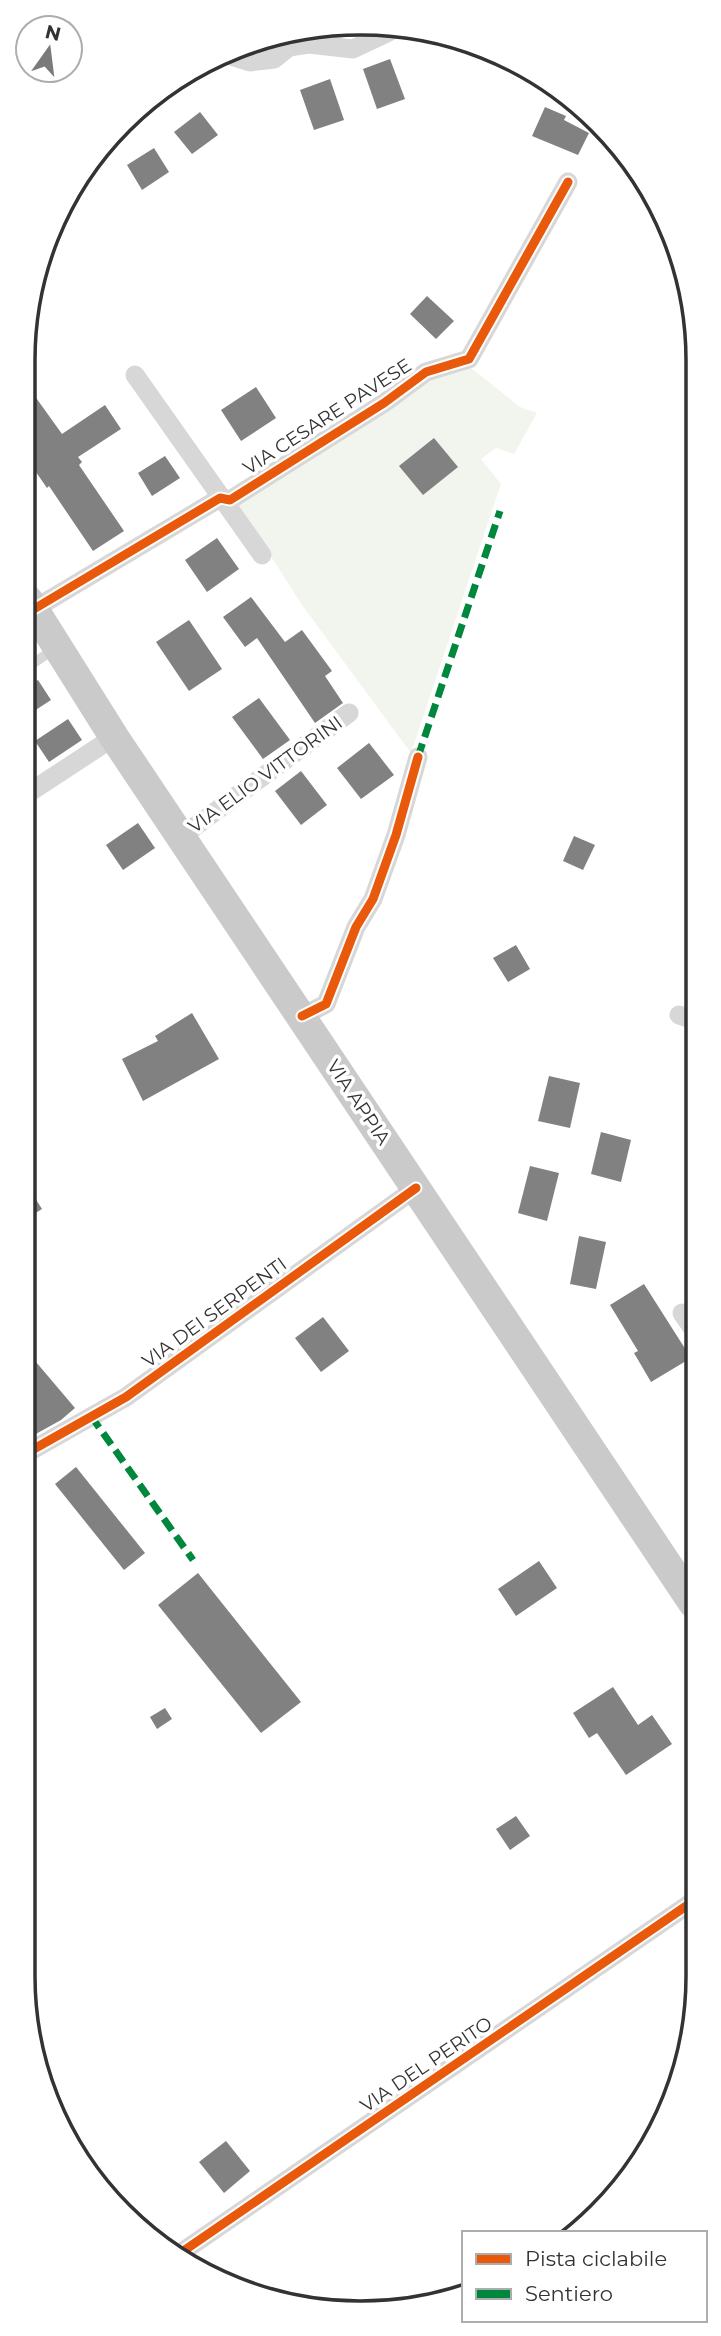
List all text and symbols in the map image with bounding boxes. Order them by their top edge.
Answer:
north arrow [14,14,84,84]
text: N [43,20,63,46]
street label: VIA CESARE PAVESE [239,353,416,479]
street label: VIA ELIO VITTORINI [184,711,347,838]
street label: VIA APPIA [322,1056,396,1149]
street label: VIA DEI SERPENTI [138,1252,291,1373]
street label: VIA DEL PERITO [356,2012,497,2117]
legend [462,2231,707,2322]
text: Pista ciclabile [525,2246,667,2271]
text: Sentiero [525,2281,613,2306]

